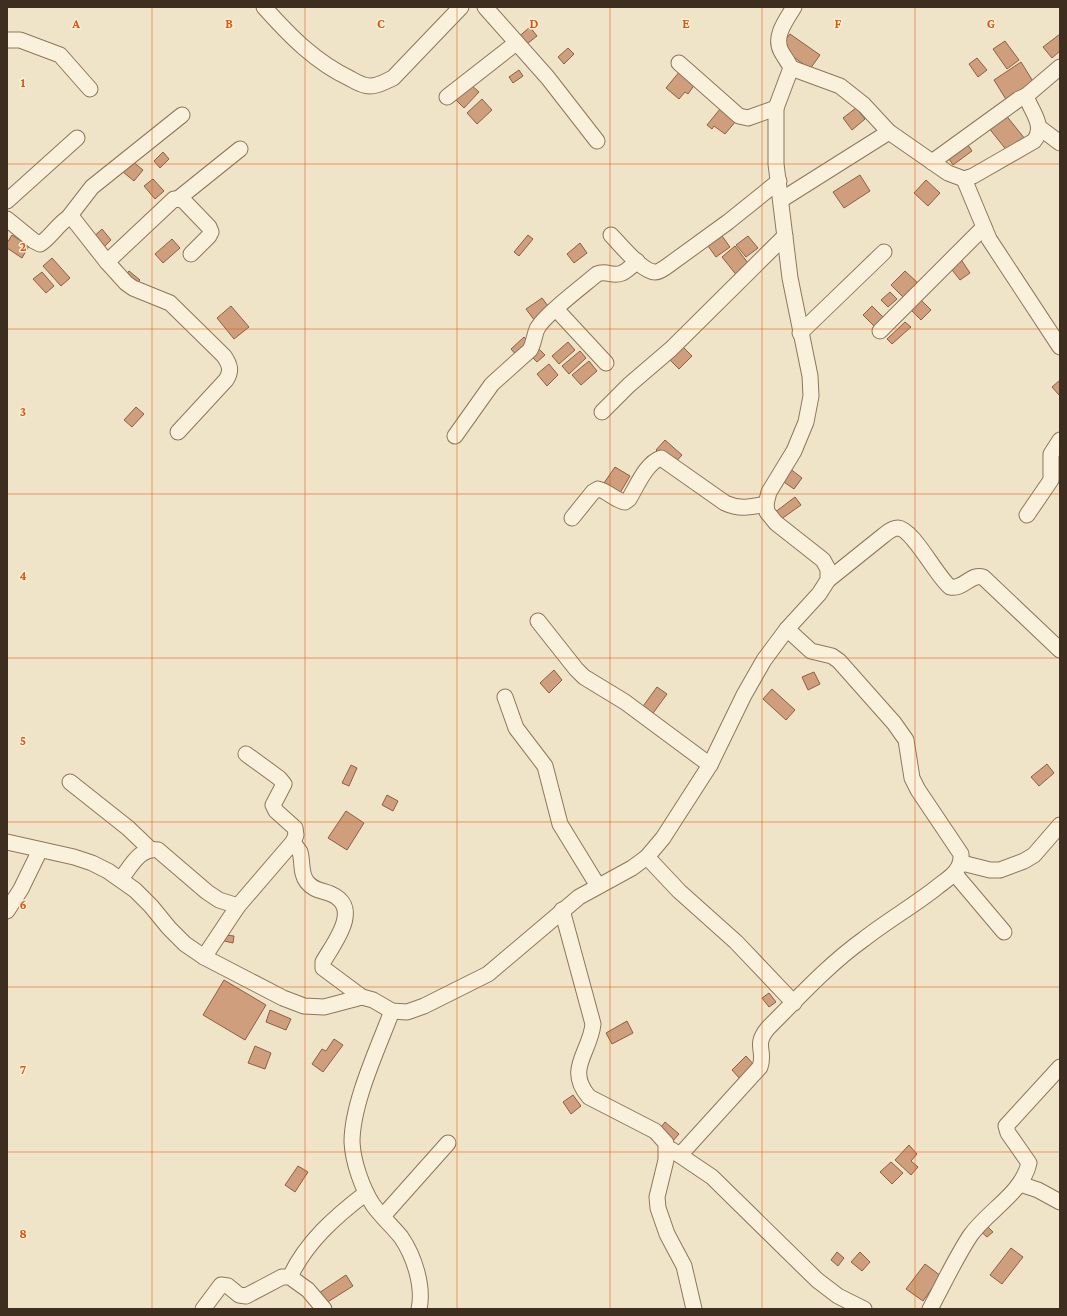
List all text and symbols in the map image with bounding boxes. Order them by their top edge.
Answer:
text: A [71,16,80,31]
text: B [225,16,233,31]
text: C [377,16,385,31]
text: D [530,16,539,31]
text: E [682,16,690,31]
text: F [835,16,842,31]
text: G [987,16,995,31]
text: 1 [21,75,26,90]
text: 2 [20,239,27,254]
text: 3 [20,404,26,419]
text: 4 [19,568,27,583]
text: 5 [20,733,26,748]
text: 6 [19,897,27,912]
text: 7 [20,1062,26,1077]
text: 8 [19,1226,27,1241]

